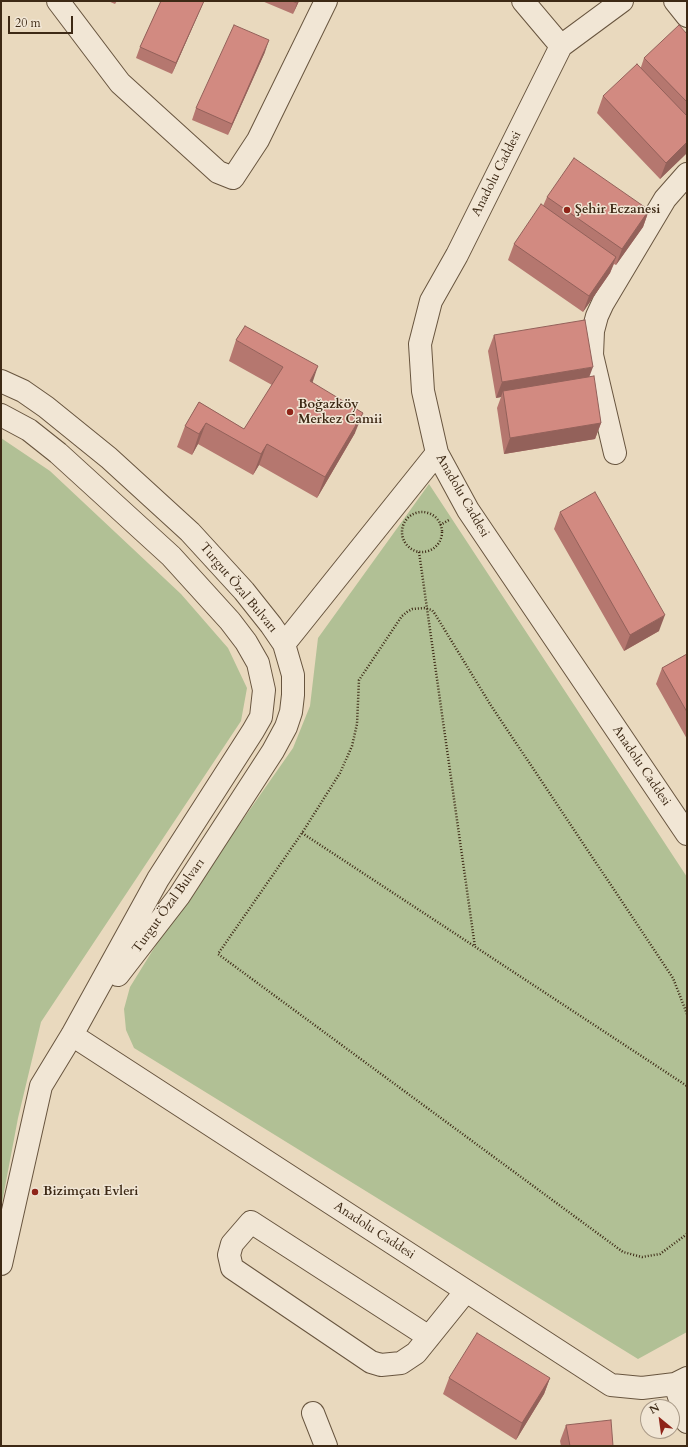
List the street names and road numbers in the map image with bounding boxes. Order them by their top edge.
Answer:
street label: Anadolu Caddesi [469,129,525,219]
street label: Anadolu Caddesi [432,452,492,540]
street label: Turgut Özal Bulvarı [196,540,280,636]
street label: Anadolu Caddesi [608,723,674,809]
street label: Turgut Özal Bulvarı [130,856,208,956]
street label: Anadolu Caddesi [331,1199,417,1263]

